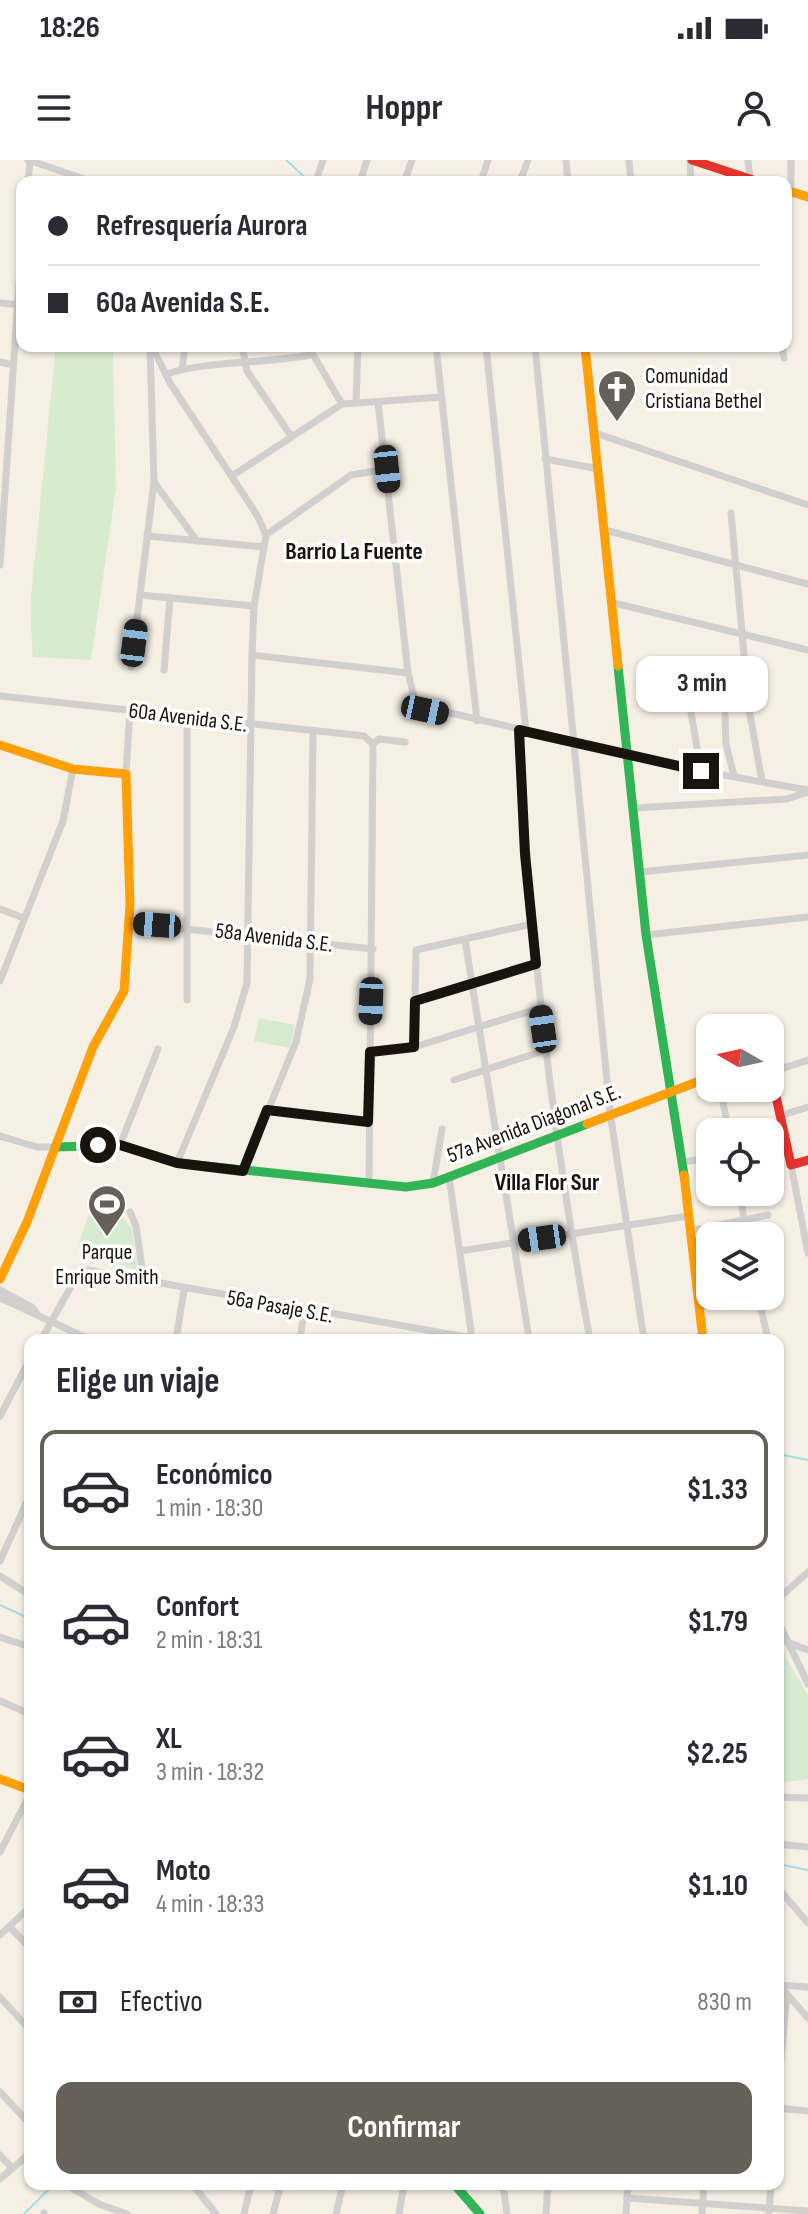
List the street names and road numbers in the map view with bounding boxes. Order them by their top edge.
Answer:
street label: 60a Avenida S.E. [127,697,249,739]
street label: 58a Avenida S.E. [214,917,334,959]
street label: 57a Avenida Diagonal S.E. [443,1078,625,1170]
street label: 56a Pasaje S.E. [225,1284,335,1330]

